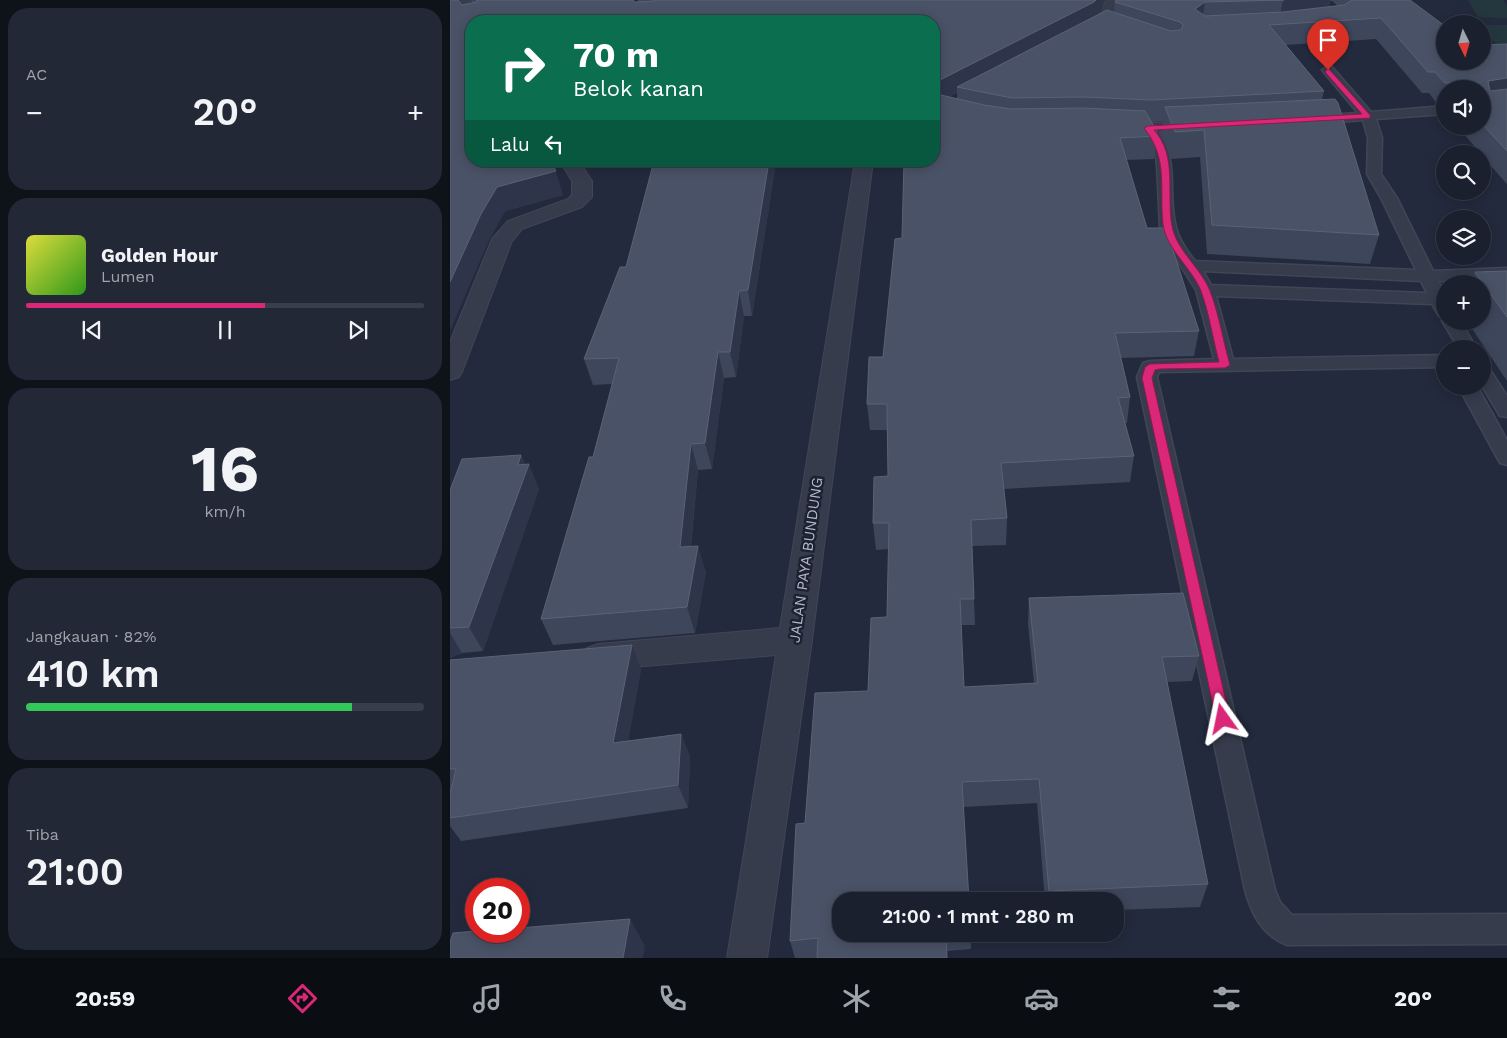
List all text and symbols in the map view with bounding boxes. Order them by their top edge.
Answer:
north arrow [1436,15,1491,70]
map controls [1436,15,1491,395]
pin [1307,19,1349,70]
icon: arrive [1314,26,1342,54]
text: 70 m [573,34,659,76]
icon: right [490,35,555,100]
text: AC [26,65,47,84]
text: Belok kanan [573,76,704,101]
button: sound [1436,80,1491,135]
text: 20° [193,90,257,134]
text: − [26,96,43,129]
text: + [407,96,424,129]
icon: left [540,130,568,158]
text: Lalu [490,133,530,156]
button: search [1436,145,1491,200]
button: layers [1436,210,1491,265]
text: Golden Hour [101,244,218,267]
text: Lumen [101,267,155,286]
button: + [1436,275,1491,330]
icon: previous [78,316,106,344]
icon: pause [211,316,239,344]
icon: next [344,316,372,344]
button: − [1436,340,1491,395]
text: 16 [191,431,259,507]
street label: JALAN PAYA BUNDUNG [785,476,827,644]
text: km/h [204,502,246,521]
text: Jangkauan · 82% [26,627,156,646]
text: 410 km [26,652,160,696]
position arrow [1196,692,1248,744]
text: Tiba [26,825,59,844]
text: 21:00 [26,850,124,894]
speed limit sign: 20 [465,878,530,943]
text: 21:00 · 1 mnt · 280 m [882,905,1074,928]
icon: directions [285,981,320,1016]
icon: music [470,981,505,1016]
icon: phone [655,981,690,1016]
icon: climate [839,981,874,1016]
icon: car [1024,981,1059,1016]
icon: filters [1209,981,1244,1016]
text: 20:59 [75,986,135,1011]
text: 20° [1394,986,1432,1011]

